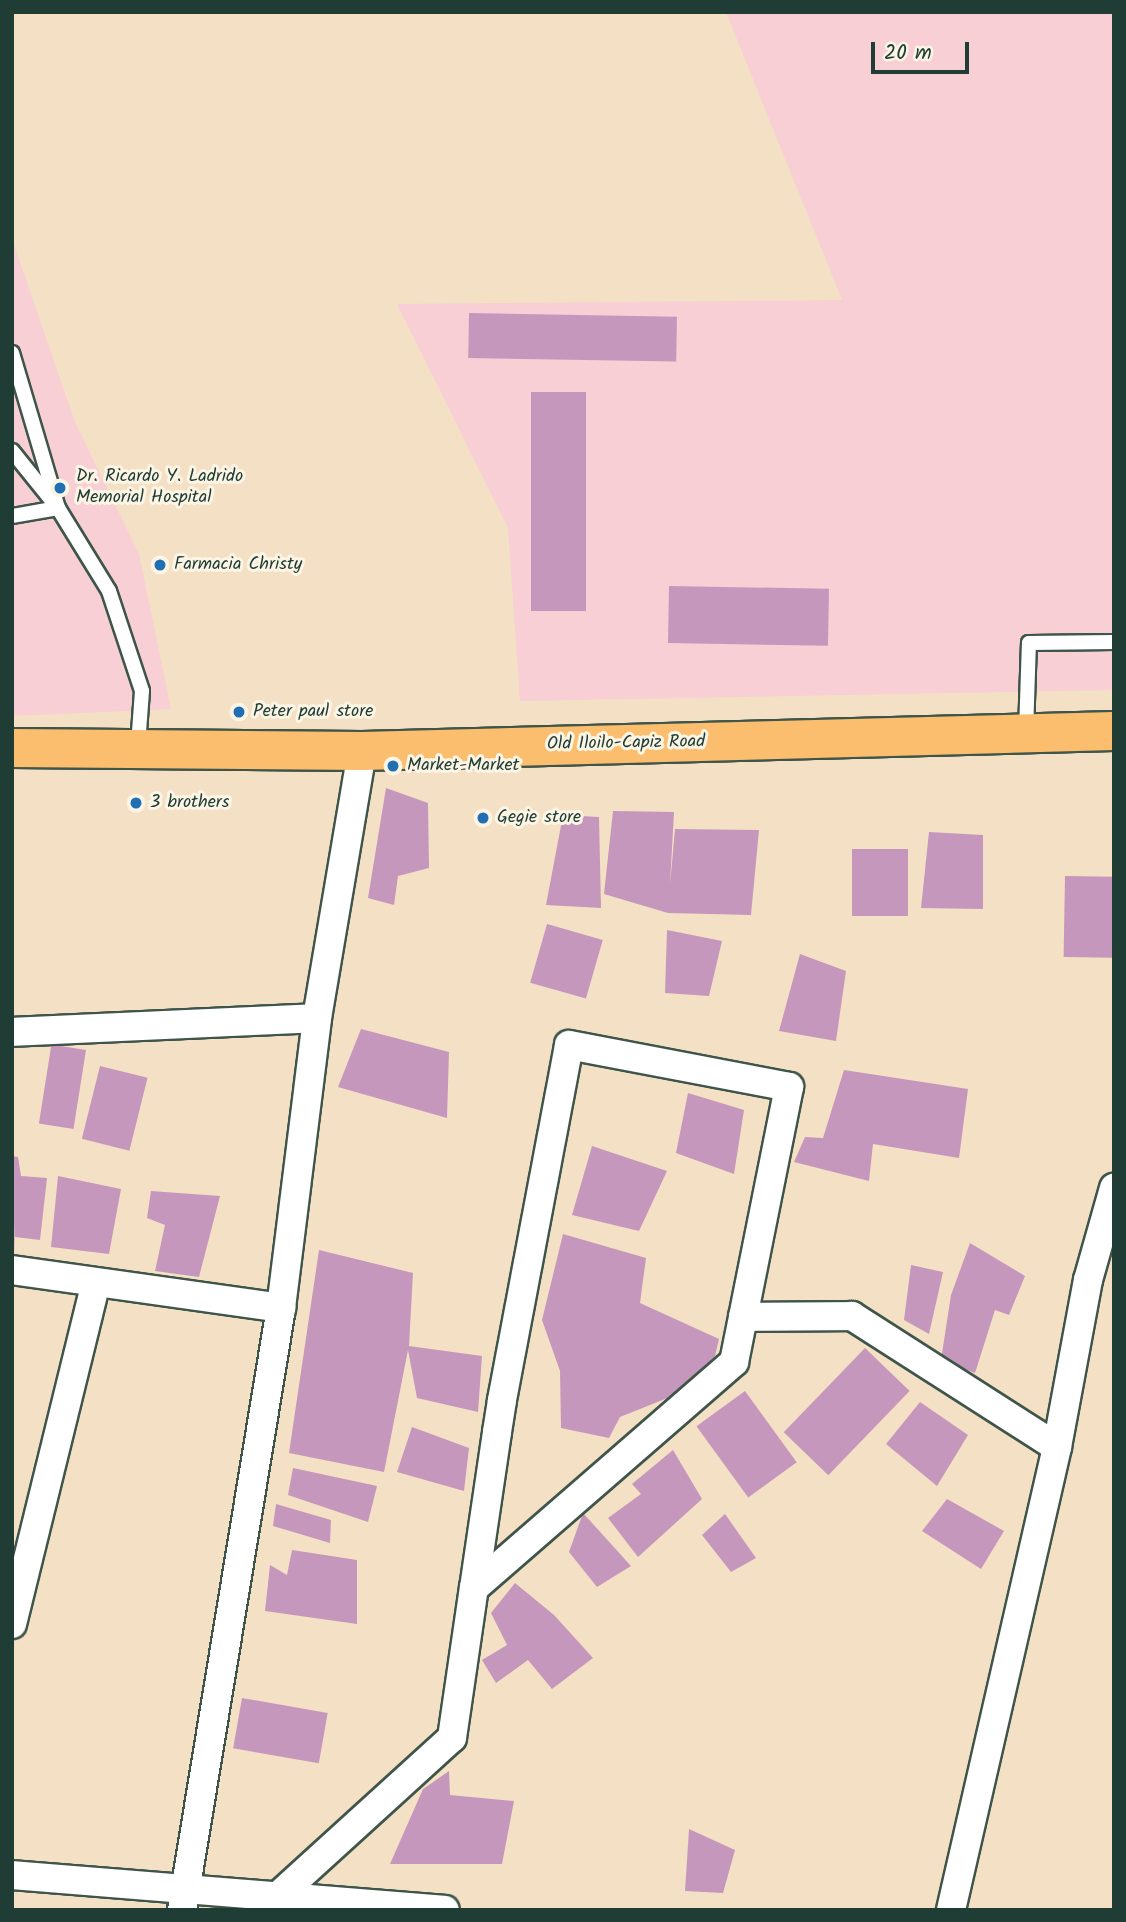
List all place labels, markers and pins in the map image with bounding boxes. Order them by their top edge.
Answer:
place label: Dr. Ricardo Y. Ladrido Memorial Hospital [76,467,243,510]
marker: Dr. Ricardo Y. Ladrido Memorial Hospital [50,478,70,498]
place label: Farmacia Christy [174,554,302,576]
marker: Farmacia Christy [152,557,168,573]
place label: Peter paul store [253,701,373,723]
marker: Peter paul store [231,704,247,720]
place label: Market-Market [407,755,519,777]
marker: Market-Market [385,758,401,774]
place label: 3 brothers [150,792,229,814]
marker: 3 brothers [128,795,144,811]
place label: Gegie store [497,807,581,829]
marker: Gegie store [475,810,491,826]

